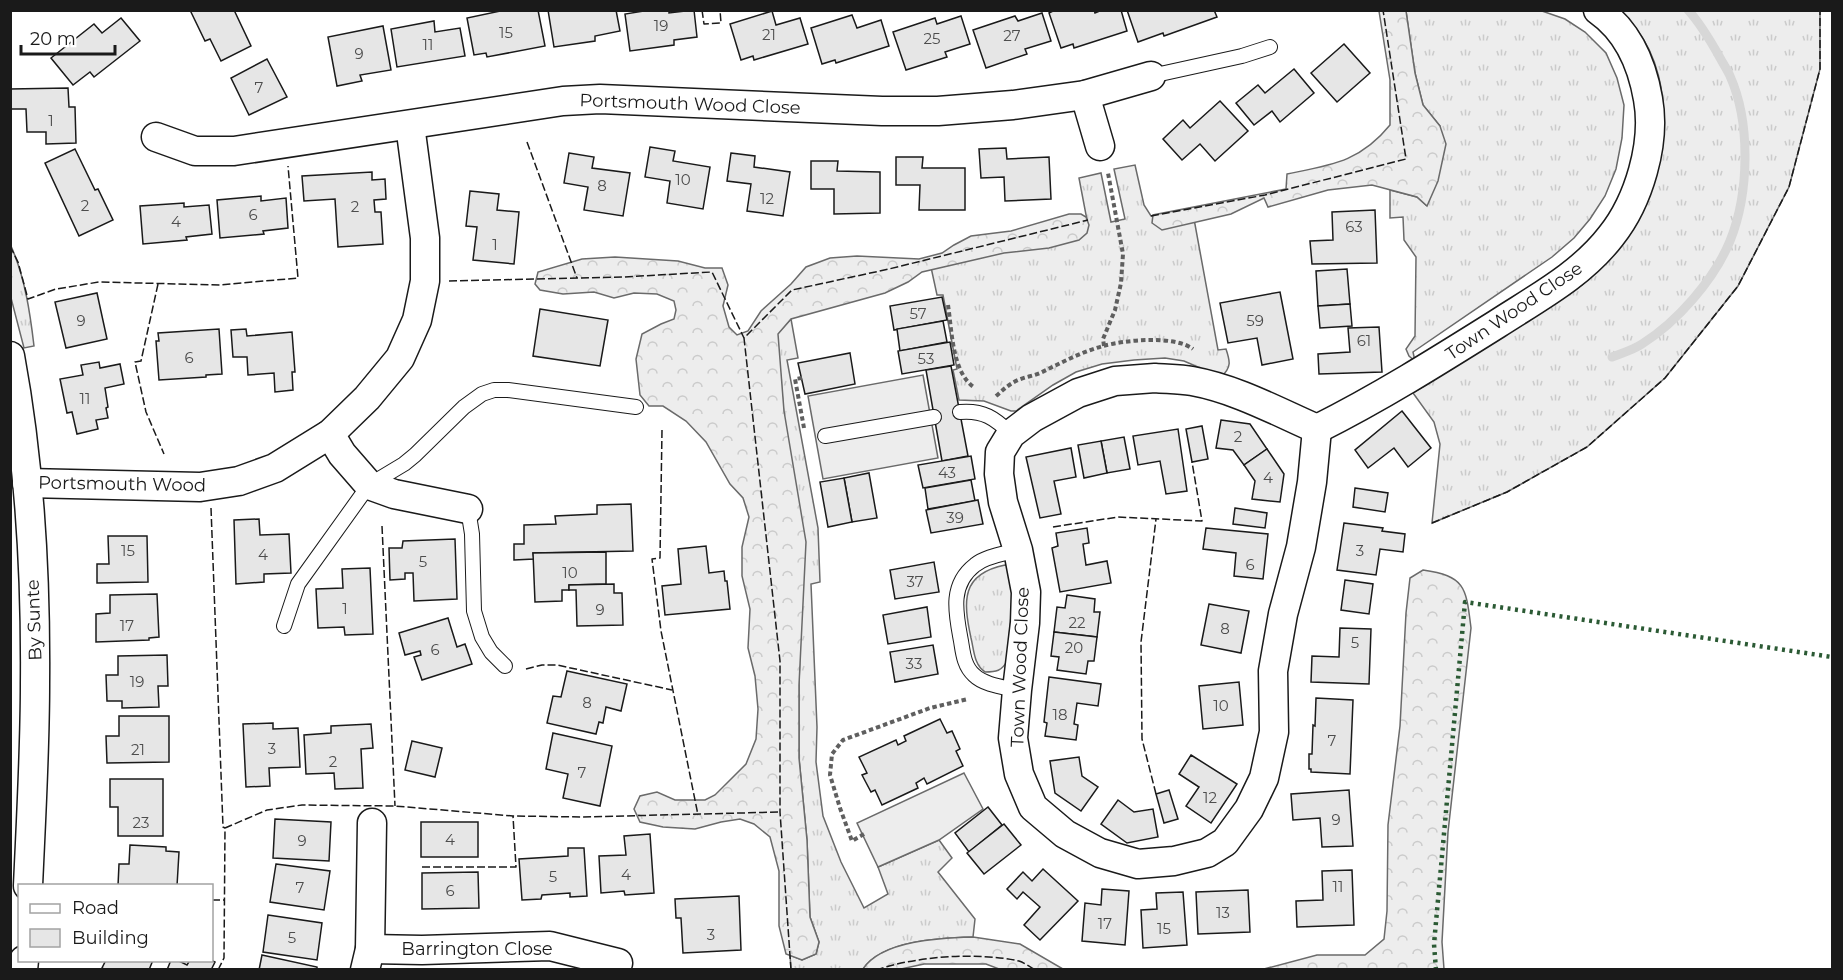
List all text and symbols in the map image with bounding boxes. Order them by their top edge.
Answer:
house number: 19 [654,16,668,35]
scale bar [21,18,116,56]
house number: 15 [499,23,513,42]
house number: 21 [762,25,776,44]
house number: 27 [1003,26,1021,45]
text: 20 m [30,28,76,50]
house number: 25 [923,29,941,48]
house number: 11 [423,35,433,54]
house number: 9 [354,44,364,63]
house number: 7 [255,78,264,97]
street label: Portsmouth Wood Close [579,89,801,119]
house number: 1 [48,111,54,130]
house number: 10 [675,170,691,189]
house number: 8 [597,176,607,195]
house number: 12 [760,189,774,208]
house number: 2 [81,196,89,215]
house number: 2 [351,197,359,216]
house number: 6 [248,205,258,224]
house number: 4 [171,212,181,231]
house number: 63 [1345,217,1363,236]
house number: 1 [492,235,498,254]
street label: Town Wood Close [1441,257,1587,365]
house number: 57 [909,304,927,323]
house number: 9 [76,311,86,330]
house number: 59 [1246,311,1264,330]
house number: 61 [1357,331,1371,350]
house number: 6 [184,348,194,367]
house number: 53 [918,349,934,368]
house number: 11 [80,389,90,408]
house number: 2 [1234,427,1242,446]
house number: 43 [938,463,956,482]
house number: 4 [1263,468,1273,487]
street label: Portsmouth Wood [38,472,206,496]
house number: 39 [946,508,964,527]
house number: 15 [121,541,135,560]
house number: 3 [1356,541,1364,560]
house number: 4 [258,545,268,564]
house number: 5 [419,552,427,571]
house number: 6 [1245,555,1255,574]
house number: 10 [562,563,578,582]
house number: 37 [906,572,924,591]
street label: By Sunte [22,579,46,661]
street label: Town Wood Close [1006,586,1034,747]
house number: 1 [342,599,348,618]
house number: 9 [595,600,605,619]
house number: 22 [1068,613,1086,632]
house number: 17 [120,616,134,635]
house number: 8 [1220,619,1230,638]
house number: 5 [1351,633,1359,652]
house number: 20 [1065,638,1083,657]
house number: 6 [430,640,440,659]
house number: 33 [906,654,922,673]
house number: 19 [130,672,144,691]
house number: 8 [582,693,592,712]
house number: 10 [1213,696,1229,715]
house number: 18 [1053,705,1068,724]
house number: 7 [1328,731,1337,750]
house number: 3 [268,739,276,758]
house number: 21 [131,740,145,759]
house number: 2 [329,752,337,771]
house number: 7 [578,763,587,782]
house number: 12 [1203,788,1217,807]
house number: 9 [1331,810,1341,829]
house number: 23 [133,813,149,832]
house number: 4 [445,830,455,849]
house number: 9 [297,831,307,850]
house number: 4 [621,865,631,884]
house number: 5 [549,867,557,886]
house number: 11 [1333,877,1343,896]
house number: 7 [296,878,305,897]
house number: 6 [445,881,455,900]
legend [18,884,213,962]
text: Road [72,897,119,919]
house number: 13 [1216,903,1230,922]
house number: 17 [1098,914,1112,933]
house number: 15 [1157,919,1171,938]
house number: 3 [707,925,715,944]
text: Building [72,927,149,949]
house number: 5 [288,928,296,947]
street label: Barrington Close [401,938,553,960]

